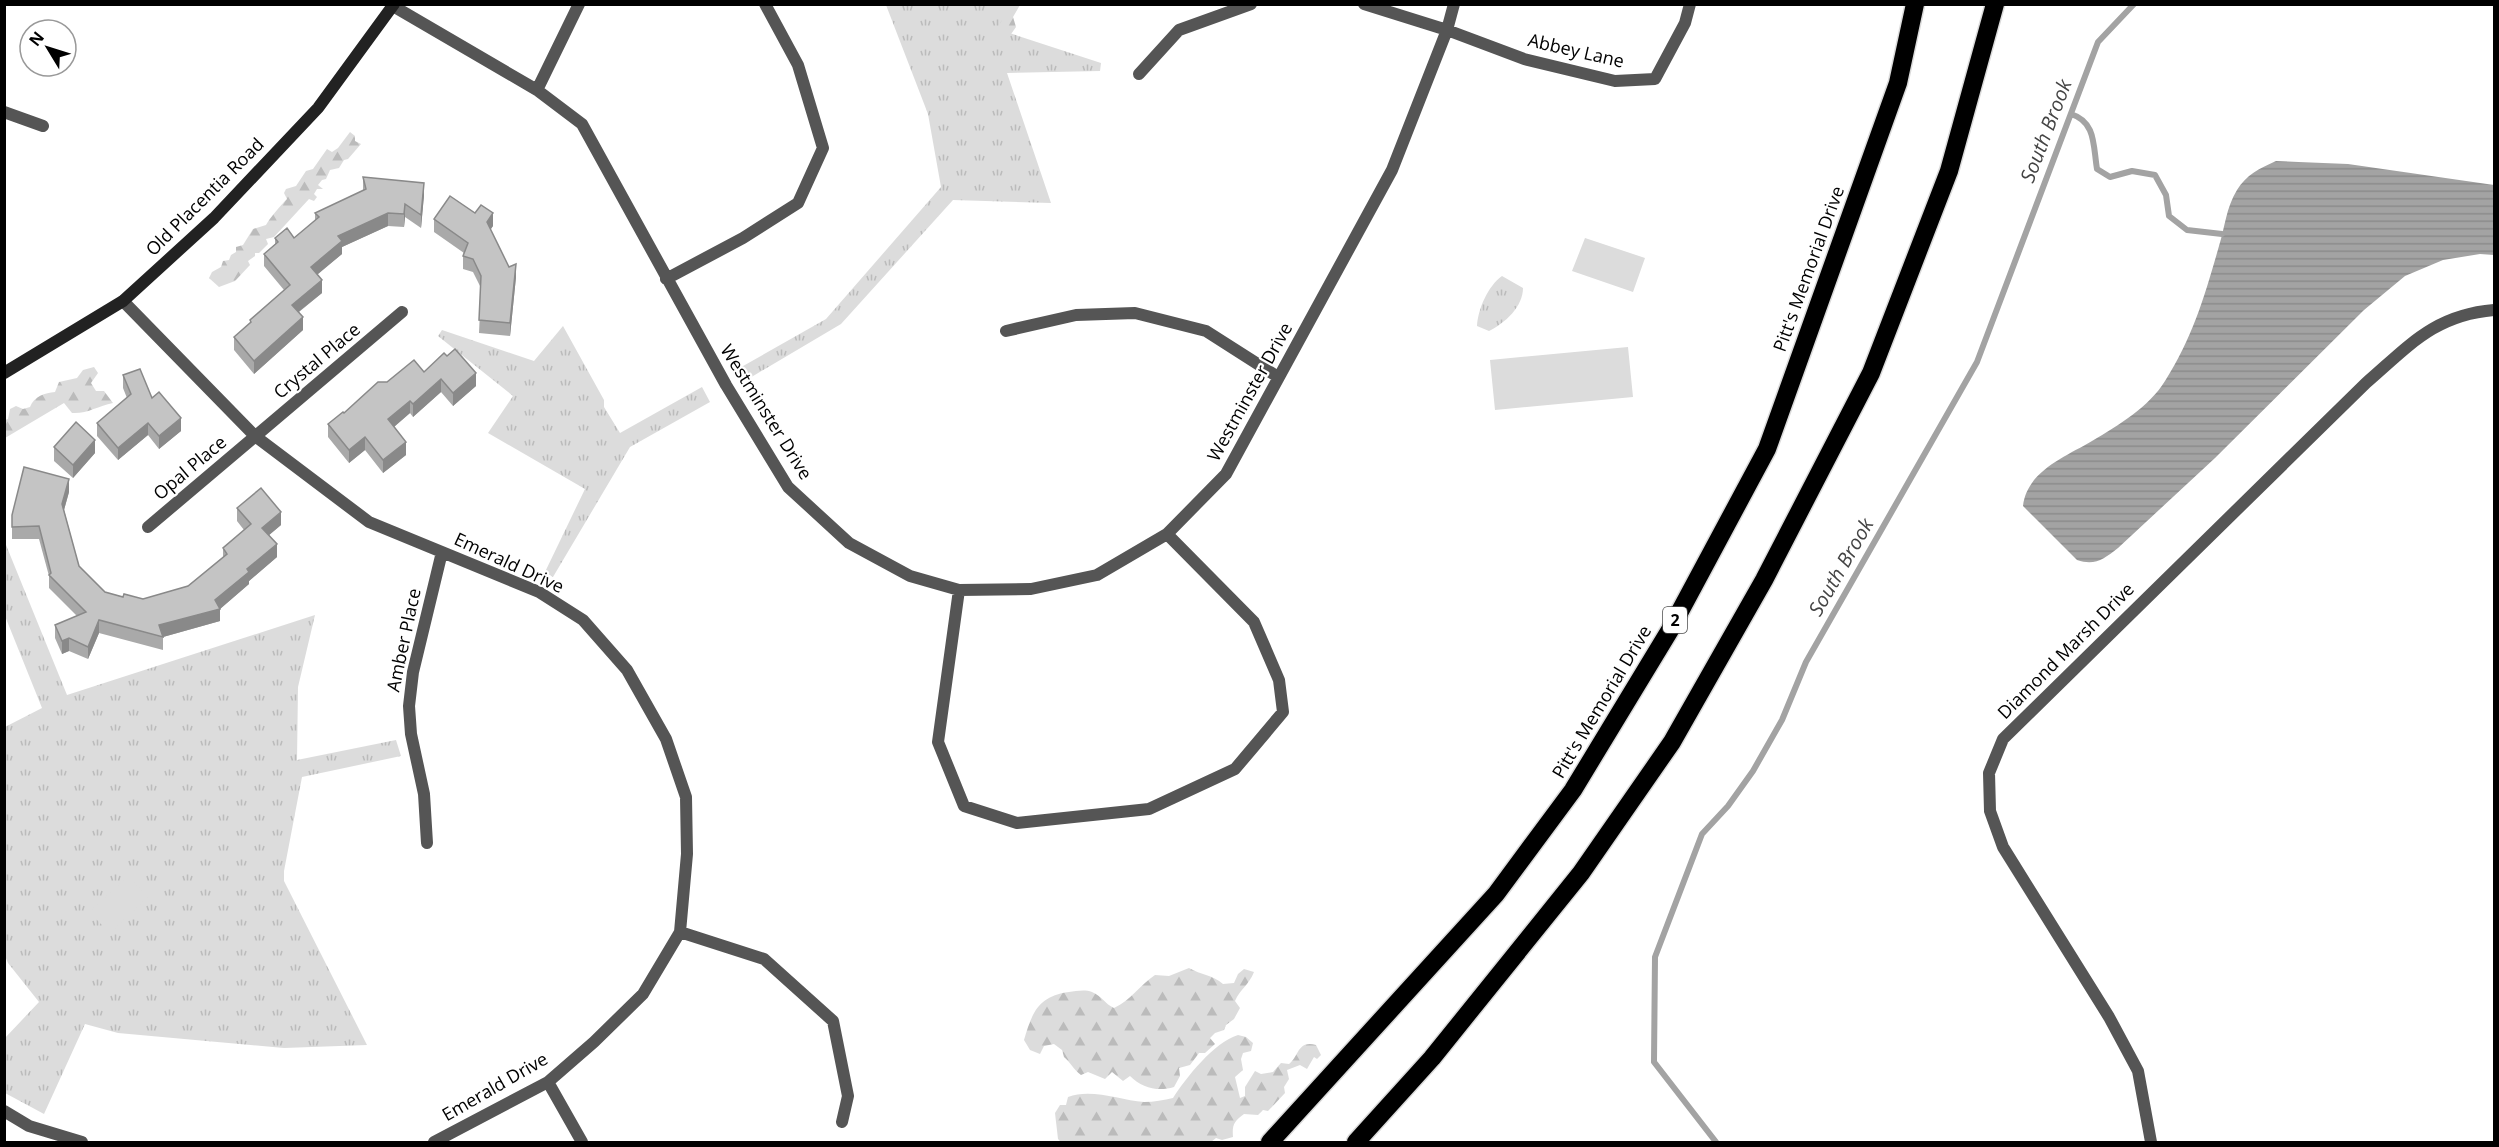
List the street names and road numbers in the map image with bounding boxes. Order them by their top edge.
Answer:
street label: Abbey Lane [1526,27,1627,73]
street label: Old Placentia Road [140,132,269,261]
street label: Pitt's Memorial Drive [1767,183,1849,355]
street label: Crystal Place [268,317,365,404]
street label: Westminster Drive [1201,318,1297,465]
street label: Westminster Drive [716,339,818,484]
street label: Opal Place [148,430,231,505]
street label: Emerald Drive [451,526,568,598]
street label: Diamond Marsh Drive [1992,577,2139,724]
street label: Amber Place [380,586,426,694]
road number: 2 [1663,607,1687,633]
street label: Pitt's Memorial Drive [1546,621,1656,782]
street label: Emerald Drive [437,1046,552,1126]

